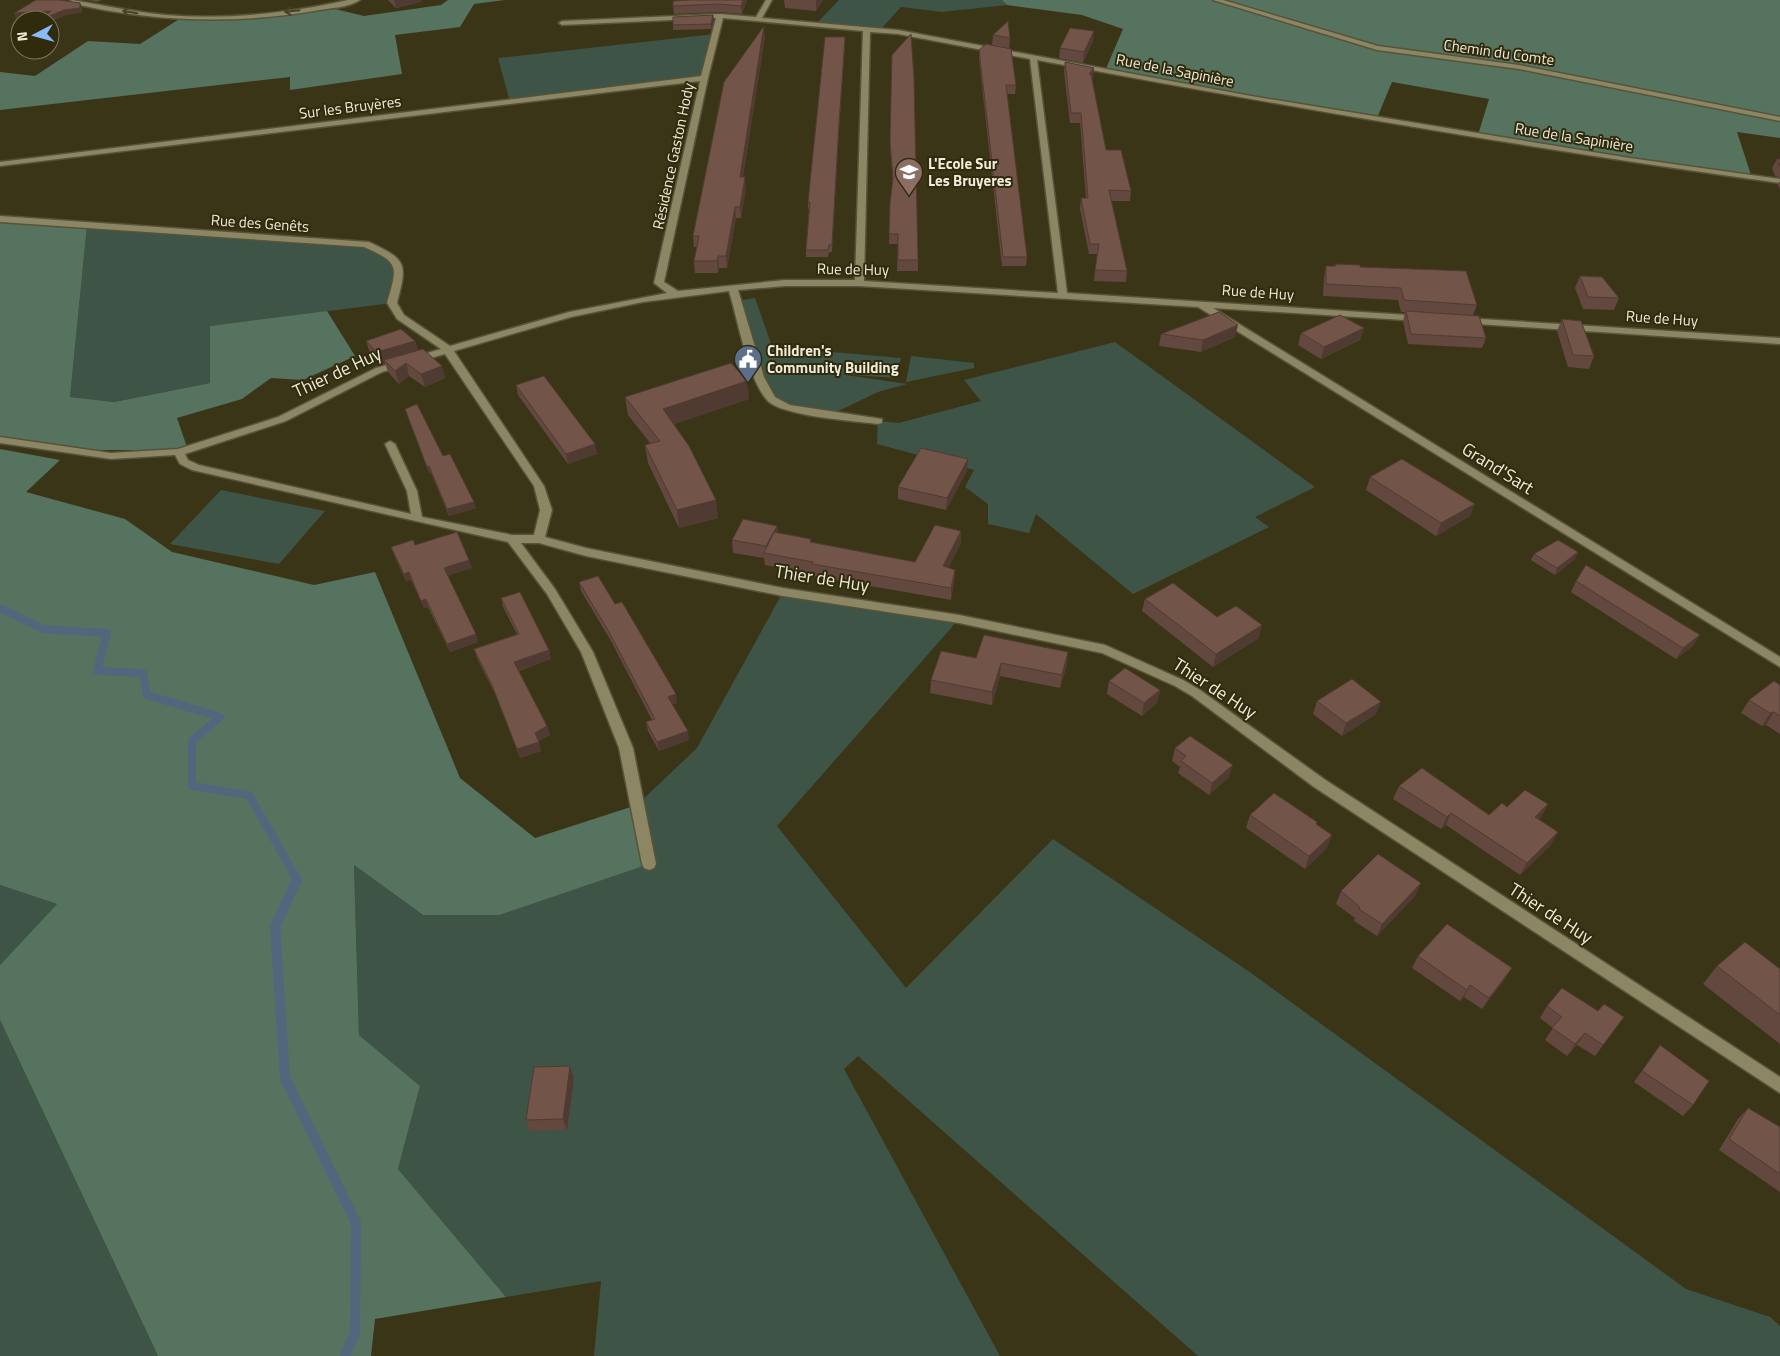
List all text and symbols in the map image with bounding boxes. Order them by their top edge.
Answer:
one-way arrow [122,6,138,16]
one-way arrow [284,6,300,16]
north arrow [10,10,60,60]
text: N [11,30,33,42]
street label: Chemin du Comte [1442,33,1556,71]
street label: Rue de la Sapinière [1114,47,1236,93]
street label: Résidence Gaston Hody [646,81,700,231]
street label: Sur les Bruyères [298,89,402,125]
street label: Rue de la Sapinière [1513,116,1635,158]
place label: L'Ecole Sur Les Bruyeres [928,152,1011,192]
school or university icon: L'Ecole Sur Les Bruyeres [894,157,924,196]
street label: Rue des Genêts [210,208,310,238]
street label: Rue de Huy [817,257,889,281]
street label: Rue de Huy [1221,278,1295,306]
street label: Rue de Huy [1625,304,1699,332]
street label: Thier de Huy [288,339,386,404]
place label: Children's Community Building [767,339,899,379]
public building icon: Children's Community Building [733,344,763,383]
street label: Grand'Sart [1457,435,1540,501]
street label: Thier de Huy [773,557,871,599]
street label: Thier de Huy [1168,651,1263,725]
street label: Thier de Huy [1504,876,1599,950]

